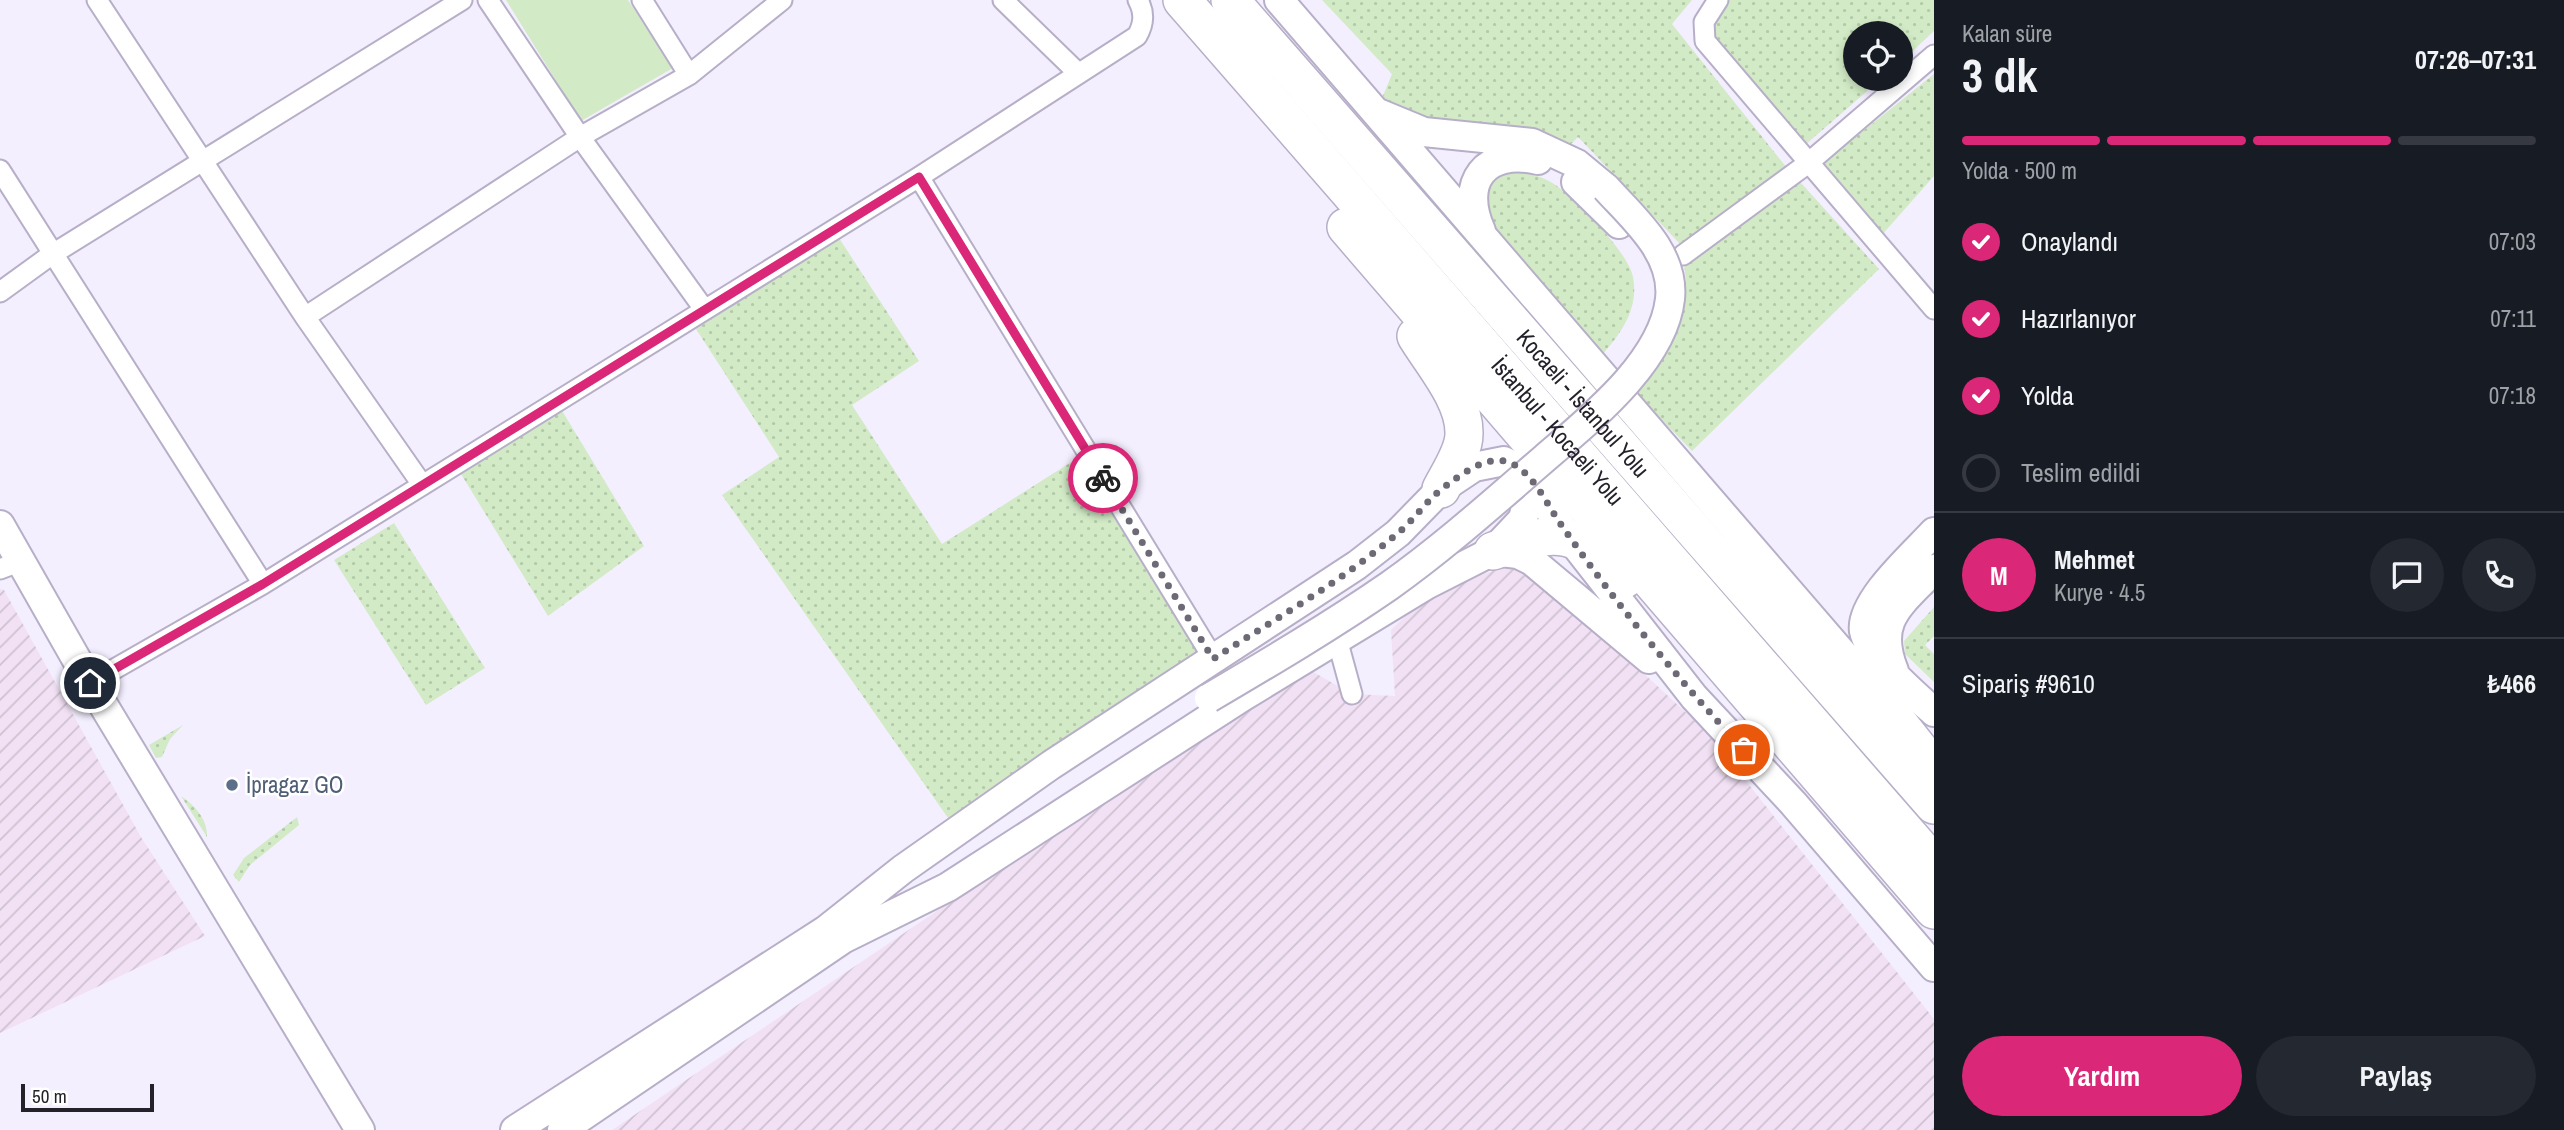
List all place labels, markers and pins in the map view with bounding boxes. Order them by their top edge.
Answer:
pin [60,653,120,713]
pin [1714,720,1774,780]
place label: İpragaz GO [246,769,344,800]
marker: İpragaz GO [224,777,240,793]

